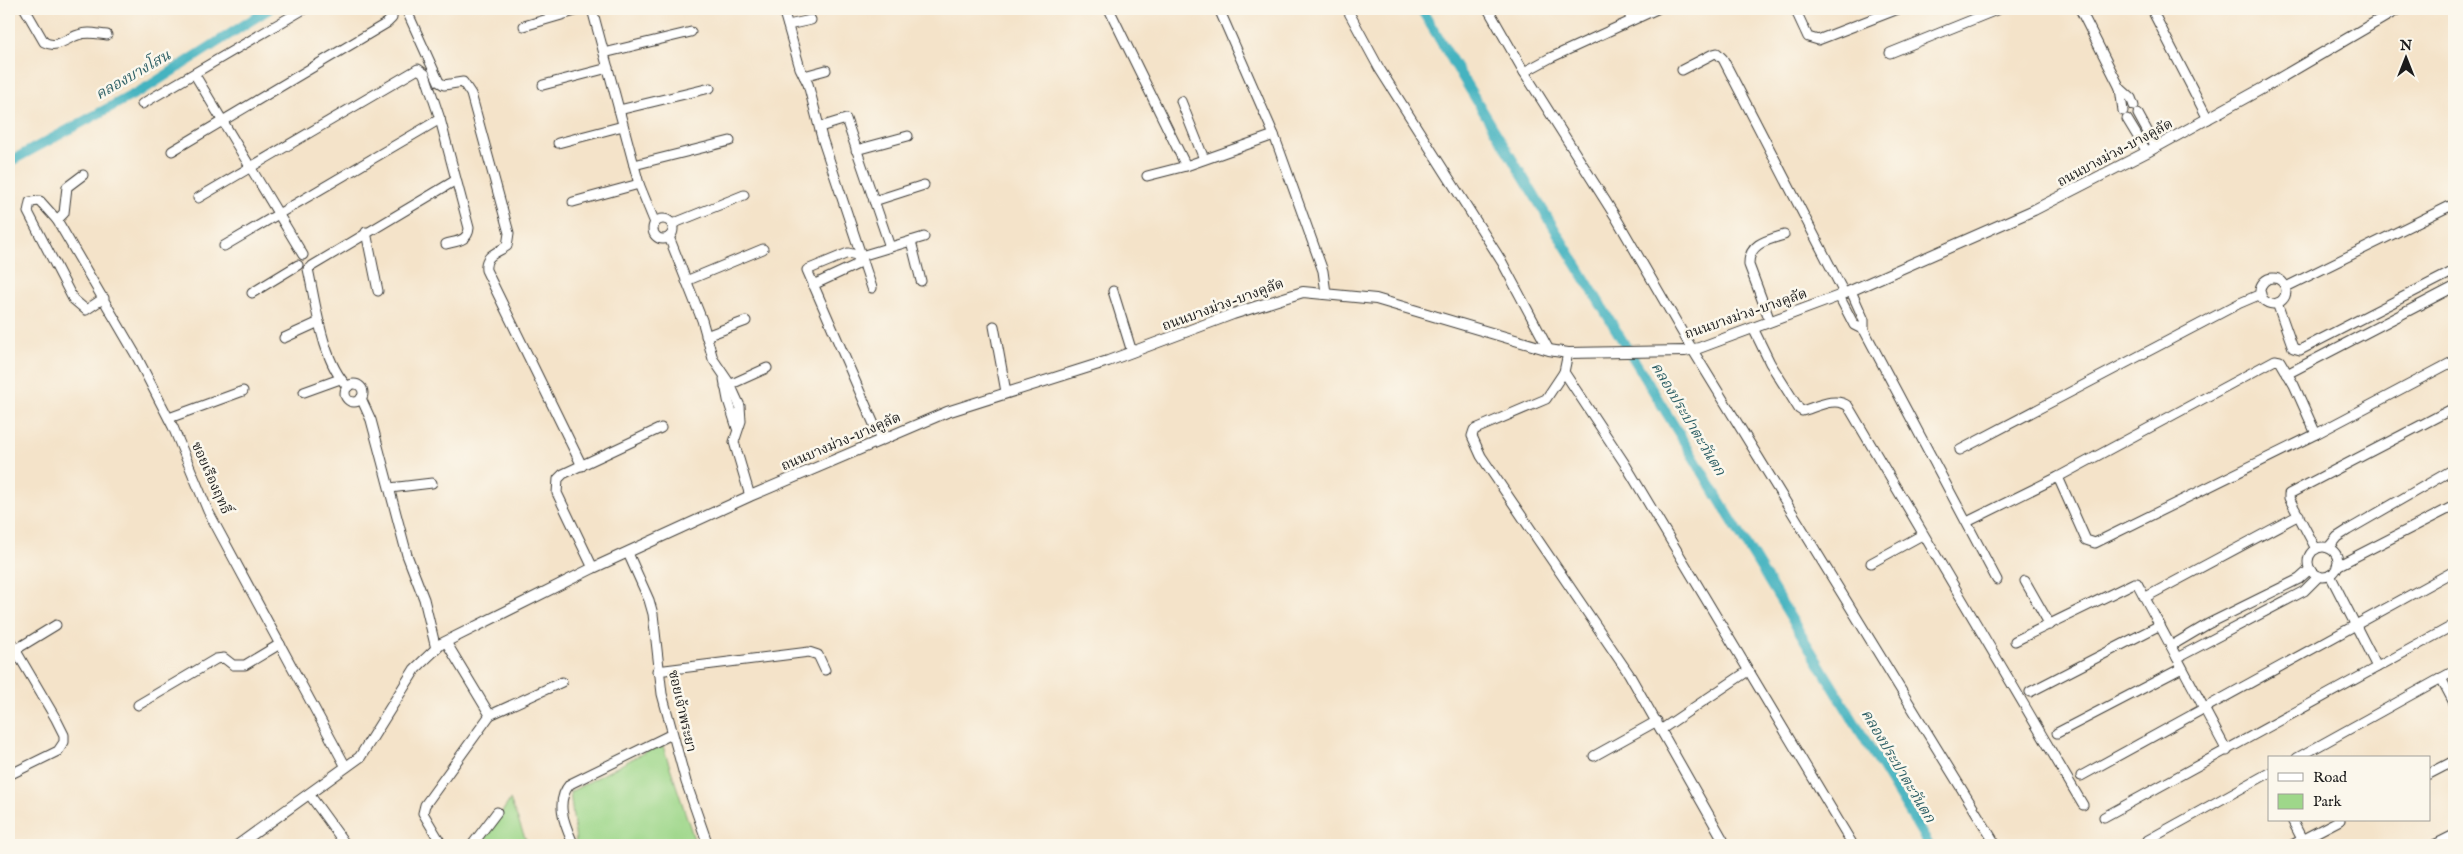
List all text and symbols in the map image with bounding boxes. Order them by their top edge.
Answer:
north arrow [2380,32,2430,82]
text: N [2399,37,2412,55]
water label: คลองบางโสน [91,44,174,104]
street label: ถนนบางม่วง-บางคูลัด [2054,115,2176,191]
street label: ถนนบางม่วง-บางคูลัด [1160,275,1286,335]
street label: ถนนบางม่วง-บางคูลัด [1682,285,1810,343]
water label: คลองประปาตะวันตก [1647,359,1730,480]
street label: ถนนบางม่วง-บางคูลัด [778,409,904,475]
street label: ซอยเรืองฤทธิ์ [187,438,237,519]
street label: ซอยเจ้าพระยา [664,668,700,754]
water label: คลองประปาตะวันตก [1857,706,1940,827]
legend [2268,756,2430,822]
text: Road [2313,768,2348,787]
text: Park [2313,792,2343,811]

